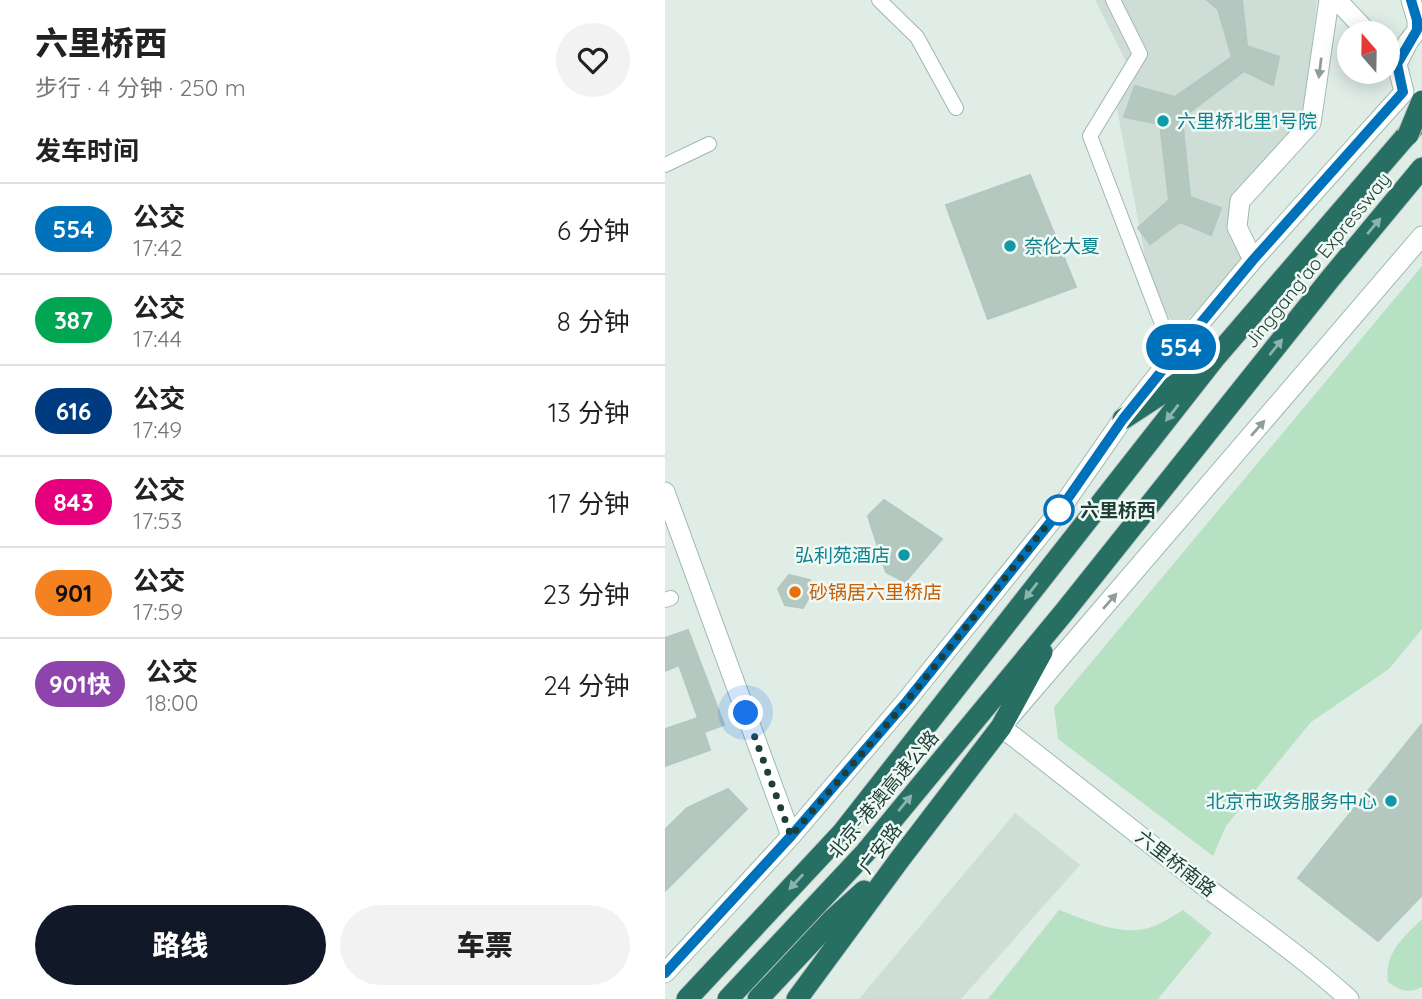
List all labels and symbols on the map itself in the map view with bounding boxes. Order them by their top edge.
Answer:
north arrow [1337,21,1400,84]
one-way arrow [1315,57,1326,79]
place label: 六里桥北里1号院 [1177,109,1317,133]
marker: 六里桥北里1号院 [1155,113,1171,129]
street label: Jinggang'ao Expressway [1239,167,1395,353]
one-way arrow [1366,218,1381,235]
place label: 奈伦大夏 [1024,234,1100,258]
marker: 奈伦大夏 [1002,238,1018,254]
line badge: 554 [1141,324,1221,370]
one-way arrow [1268,338,1282,356]
one-way arrow [1165,403,1180,421]
one-way arrow [1250,419,1266,437]
marker: 六里桥西 [1044,495,1074,525]
place label: 六里桥西 [1080,498,1156,522]
place label: 弘利苑酒店 [795,543,890,567]
marker: 弘利苑酒店 [896,547,912,563]
place label: 砂锅居六里桥店 [809,580,942,604]
one-way arrow [1024,582,1039,600]
marker: 砂锅居六里桥店 [787,584,803,600]
one-way arrow [1102,592,1117,609]
your location [728,695,763,730]
street label: 北京-港澳高速公路 [823,725,943,863]
place label: 北京市政务服务中心 [1206,789,1377,813]
marker: 北京市政务服务中心 [1383,793,1399,809]
one-way arrow [898,795,913,813]
street label: 广安路 [853,818,907,878]
street label: 六里桥南路 [1131,824,1221,902]
one-way arrow [788,873,804,890]

